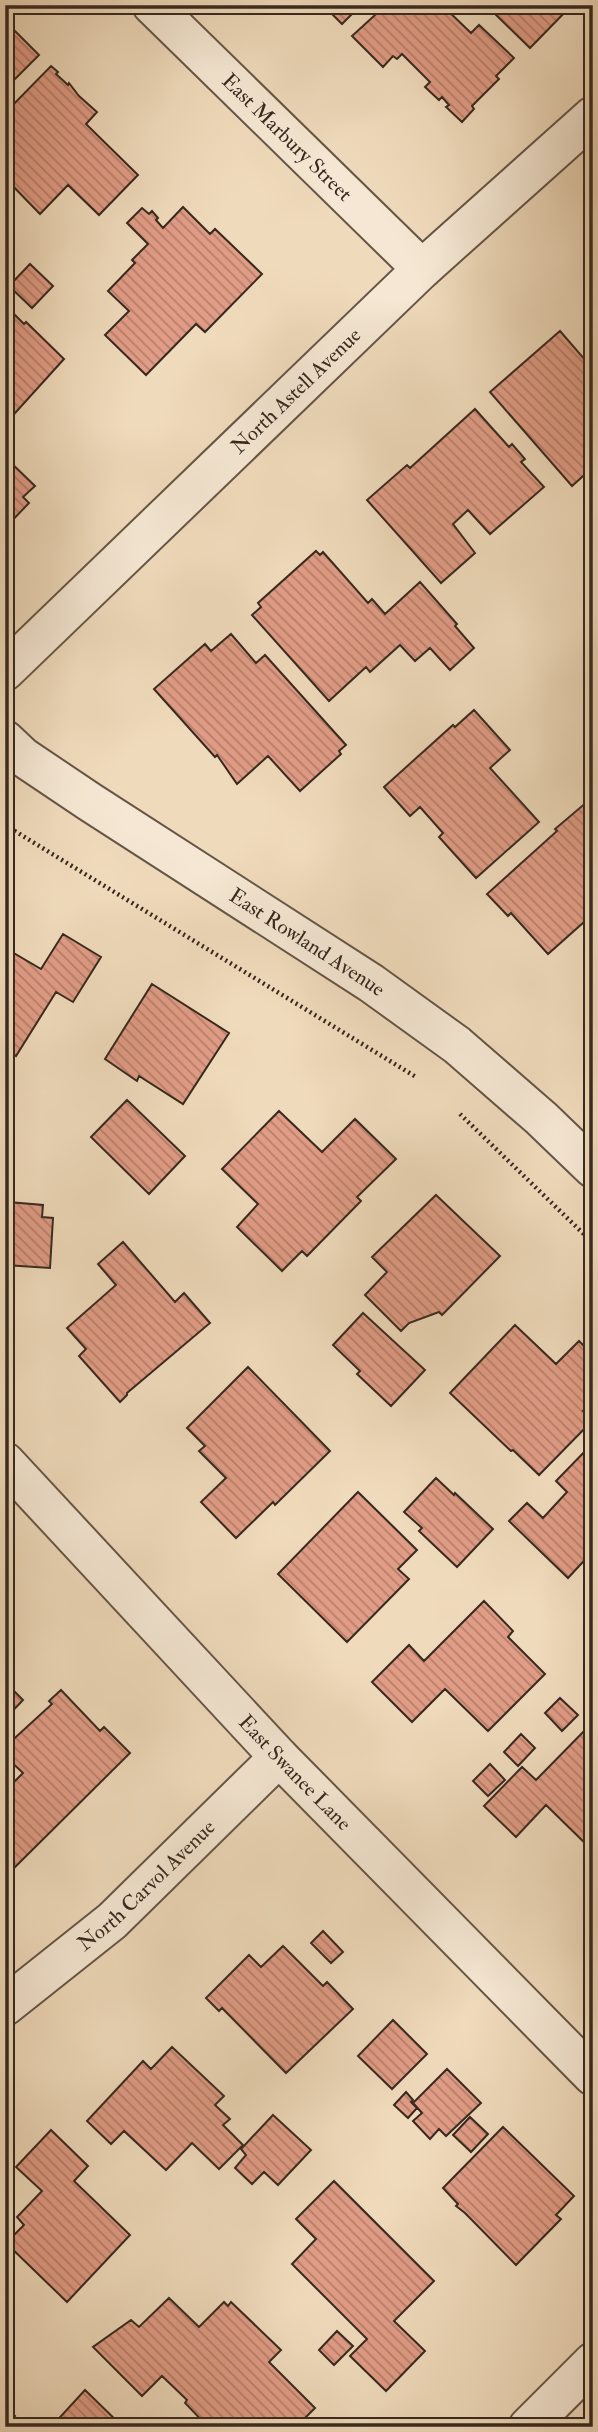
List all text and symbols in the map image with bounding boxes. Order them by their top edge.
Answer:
street label: East Marbury Street [216,67,358,207]
street label: North Astell Avenue [225,322,367,460]
street label: East Rowland Avenue [224,882,391,1003]
street label: East Swanee Lane [233,1709,358,1837]
street label: North Carvol Avenue [72,1814,221,1957]

